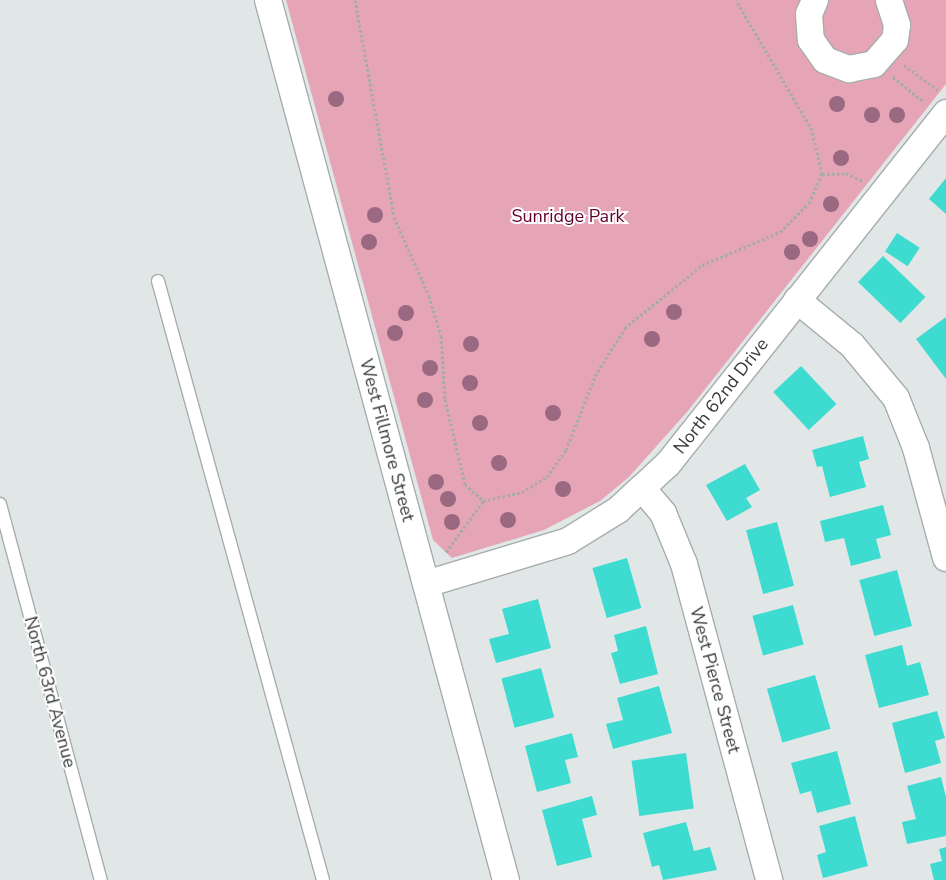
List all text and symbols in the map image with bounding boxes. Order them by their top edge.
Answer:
park label: Sunridge Park [511,205,625,227]
street label: North 62nd Drive [669,334,773,458]
street label: West Fillmore Street [355,356,419,524]
street label: West Pierce Street [685,604,745,756]
street label: North 63rd Avenue [19,614,81,770]

